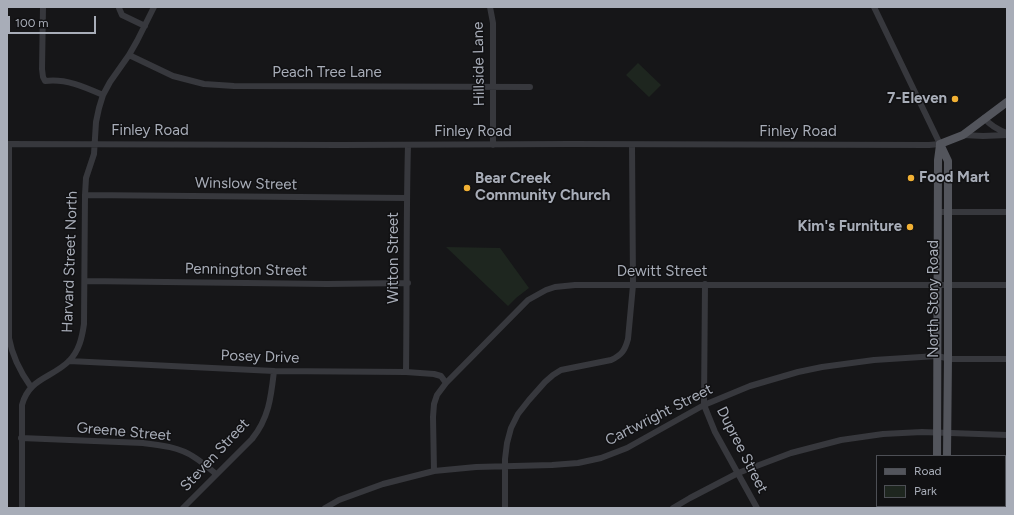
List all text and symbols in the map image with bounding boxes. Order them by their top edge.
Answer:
scale bar [10,8,98,34]
text: 100 m [15,16,49,30]
street label: Hillside Lane [469,22,489,106]
street label: Peach Tree Lane [272,64,382,82]
place label: 7-Eleven [887,90,947,108]
marker: 7-Eleven [950,94,960,104]
street label: Finley Road [111,122,189,140]
street label: Finley Road [434,123,512,141]
street label: Finley Road [759,123,837,141]
place label: Food Mart [919,169,990,187]
place label: Bear Creek Community Church [475,170,610,205]
marker: Food Mart [906,173,916,183]
street label: Winslow Street [195,174,297,194]
marker: Bear Creek Community Church [462,183,472,193]
street label: Harvard Street North [59,191,81,333]
street label: Witton Street [385,212,403,304]
place label: Kim's Furniture [797,218,902,236]
marker: Kim's Furniture [905,222,915,232]
street label: North Story Road [925,240,943,358]
street label: Pennington Street [185,260,307,280]
street label: Dewitt Street [617,263,707,281]
street label: Posey Drive [220,347,300,367]
street label: Cartwright Street [602,380,716,450]
street label: Dupree Street [712,404,772,496]
street label: Steven Street [177,415,253,495]
street label: Greene Street [76,419,172,445]
legend [876,455,1006,507]
text: Road [914,464,942,478]
text: Park [914,484,937,498]

